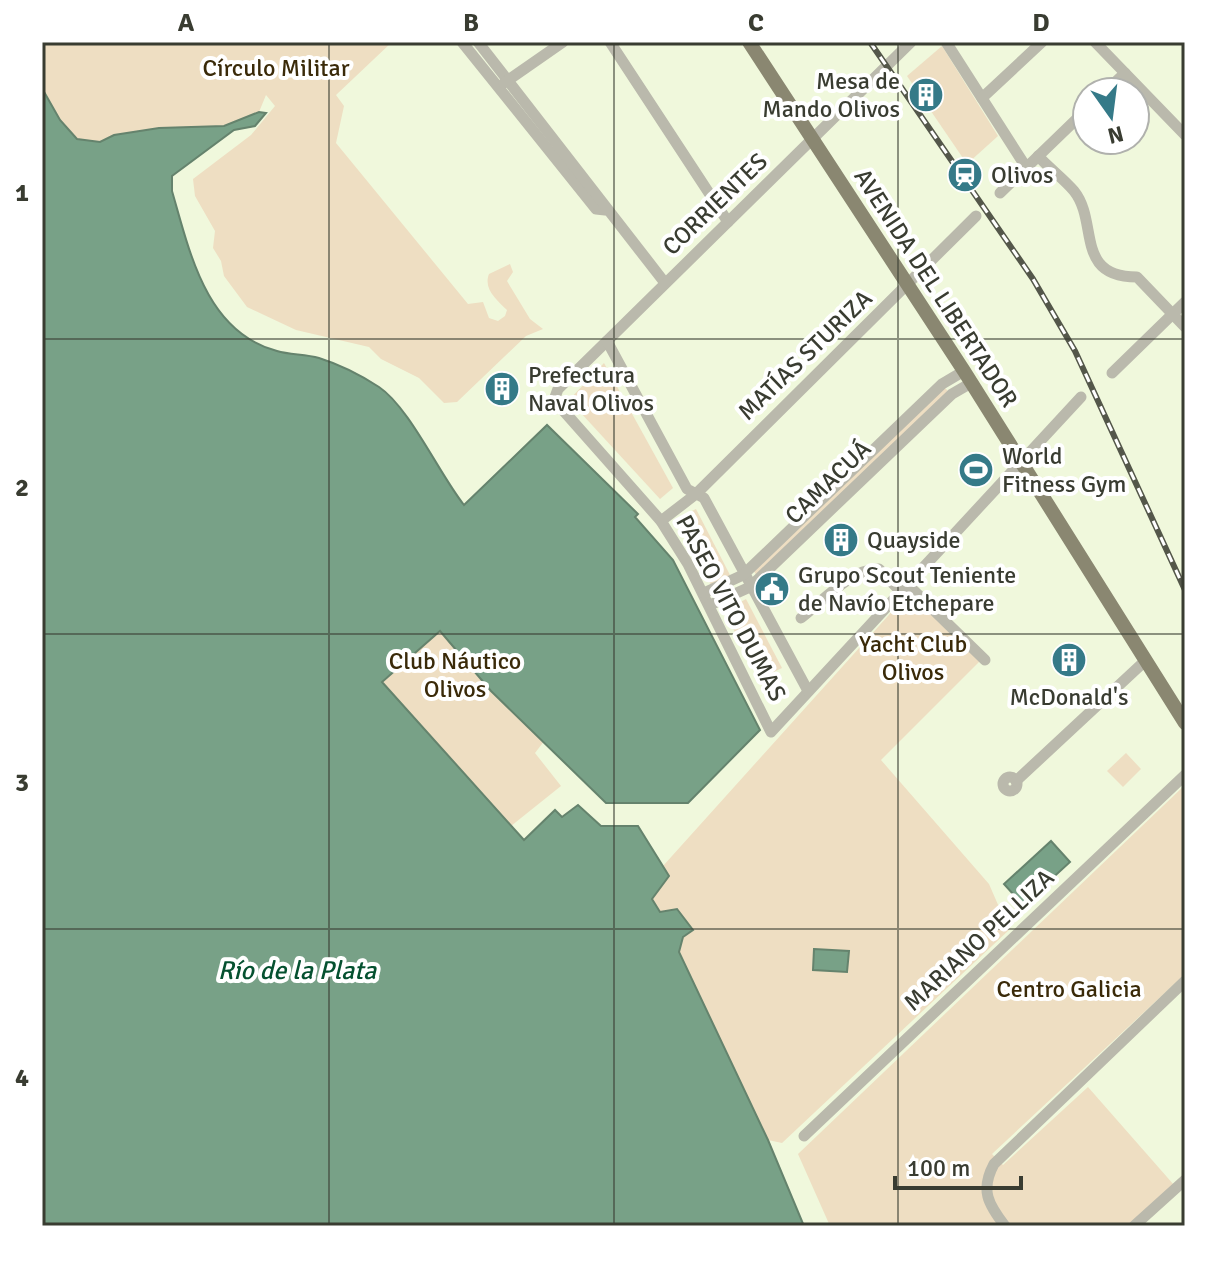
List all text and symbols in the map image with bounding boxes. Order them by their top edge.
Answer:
text: A [178,7,195,39]
text: B [463,7,479,39]
text: C [748,7,764,39]
text: D [1032,7,1050,39]
park label: Círculo Militar [203,53,350,83]
place label: Mesa de Mando Olivos [762,66,900,124]
building icon: Mesa de Mando Olivos [907,76,945,114]
north arrow [1071,76,1151,156]
text: N [1105,120,1126,150]
street label: CORRIENTES [656,146,774,262]
station icon: Olivos [946,156,984,194]
place label: Olivos [991,160,1054,190]
street label: AVENIDA DEL LIBERTADOR [848,163,1024,413]
text: 1 [15,177,29,209]
street label: MATÍAS STURIZA [732,283,879,427]
place label: Prefectura Naval Olivos [528,360,654,418]
building icon: Prefectura Naval Olivos [483,370,521,408]
street label: CAMACUÁ [779,434,877,530]
place label: World Fitness Gym [1002,441,1126,499]
sports icon: World Fitness Gym [957,451,995,489]
text: 2 [15,472,29,504]
street label: PASEO VITO DUMAS [669,510,793,706]
building icon: Quayside [822,521,860,559]
place label: Quayside [867,525,961,555]
place label: Grupo Scout Teniente de Navío Etchepare [798,560,1016,618]
public building icon: Grupo Scout Teniente de Navío Etchepare [753,570,791,608]
park label: Yacht Club Olivos [859,629,967,687]
building icon: McDonald's [1050,641,1088,679]
park label: Club Náutico Olivos [389,646,521,704]
place label: McDonald's [1009,682,1129,712]
text: 3 [15,767,29,799]
street label: MARIANO PELLIZA [898,862,1061,1017]
water label: Río de la Plata [218,955,377,987]
park label: Centro Galicia [996,974,1142,1004]
text: 4 [15,1062,29,1094]
scale bar [895,1140,1021,1190]
text: 100 m [907,1153,970,1183]

